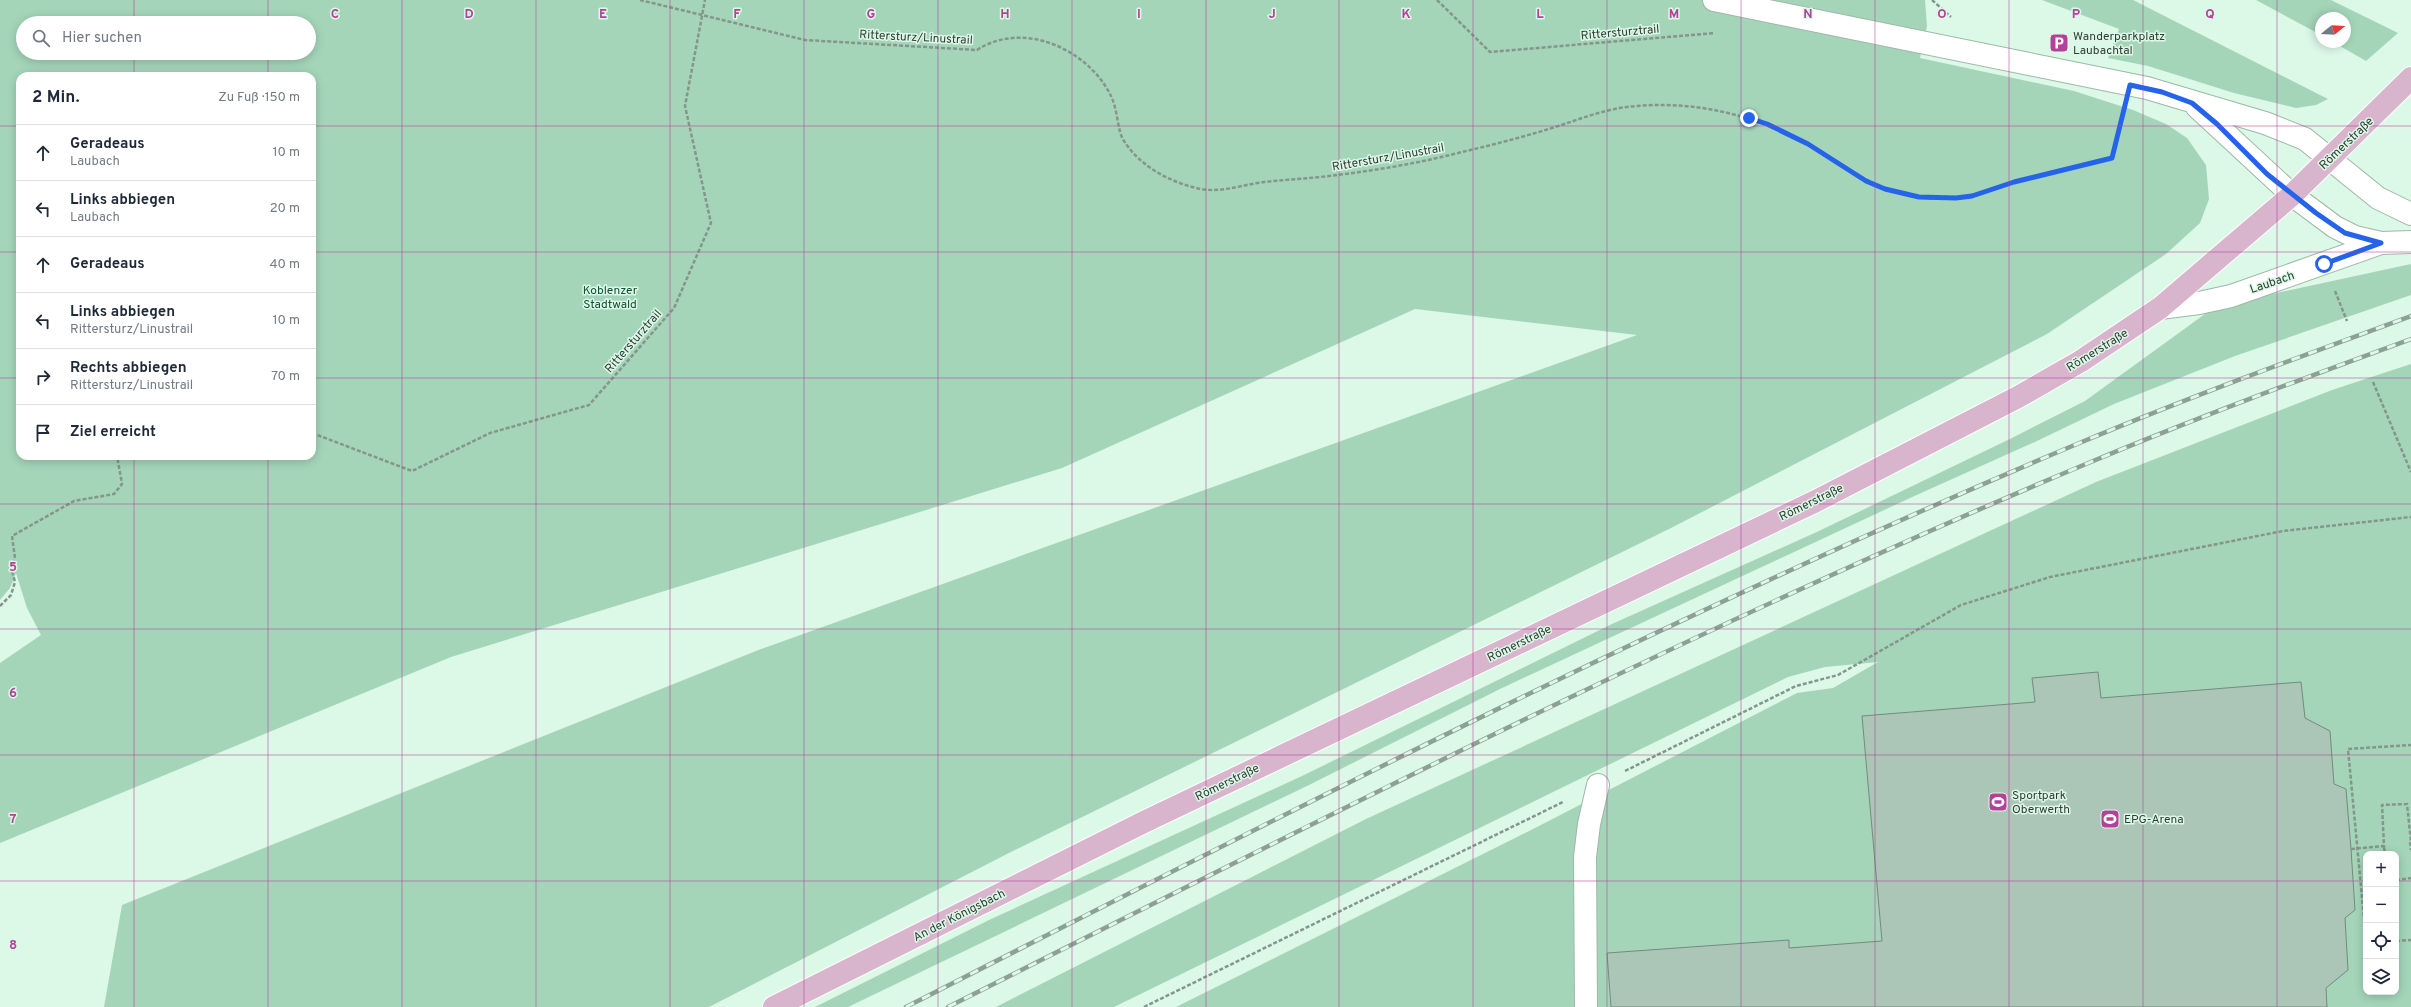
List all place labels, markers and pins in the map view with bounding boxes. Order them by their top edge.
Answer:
place label: Wanderparkplatz Laubachtal [2073,29,2165,59]
parking icon: Wanderparkplatz Laubachtal [2048,32,2070,54]
place label: Sportpark Oberwerth [2012,788,2070,818]
sports icon: Sportpark Oberwerth [1987,791,2009,813]
sports icon: EPG-Arena [2099,808,2121,830]
place label: EPG-Arena [2124,812,2184,828]

